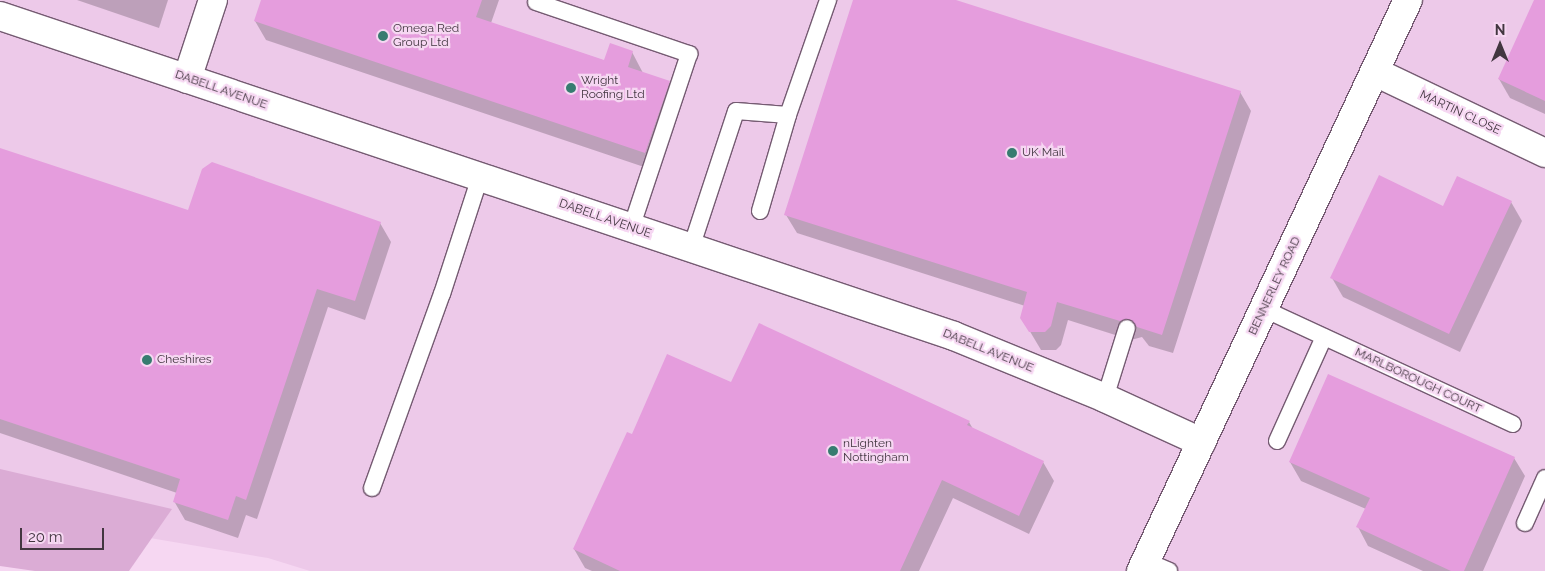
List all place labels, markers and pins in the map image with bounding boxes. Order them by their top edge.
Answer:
place label: Omega Red Group Ltd [393,22,459,50]
marker: Omega Red Group Ltd [377,30,389,42]
place label: Wright Roofing Ltd [581,74,645,102]
marker: Wright Roofing Ltd [565,82,577,94]
place label: UK Mail [1022,146,1065,160]
marker: UK Mail [1006,147,1018,159]
place label: Cheshires [157,353,212,367]
marker: Cheshires [141,354,153,366]
place label: nLighten Nottingham [843,437,909,465]
marker: nLighten Nottingham [827,445,839,457]

